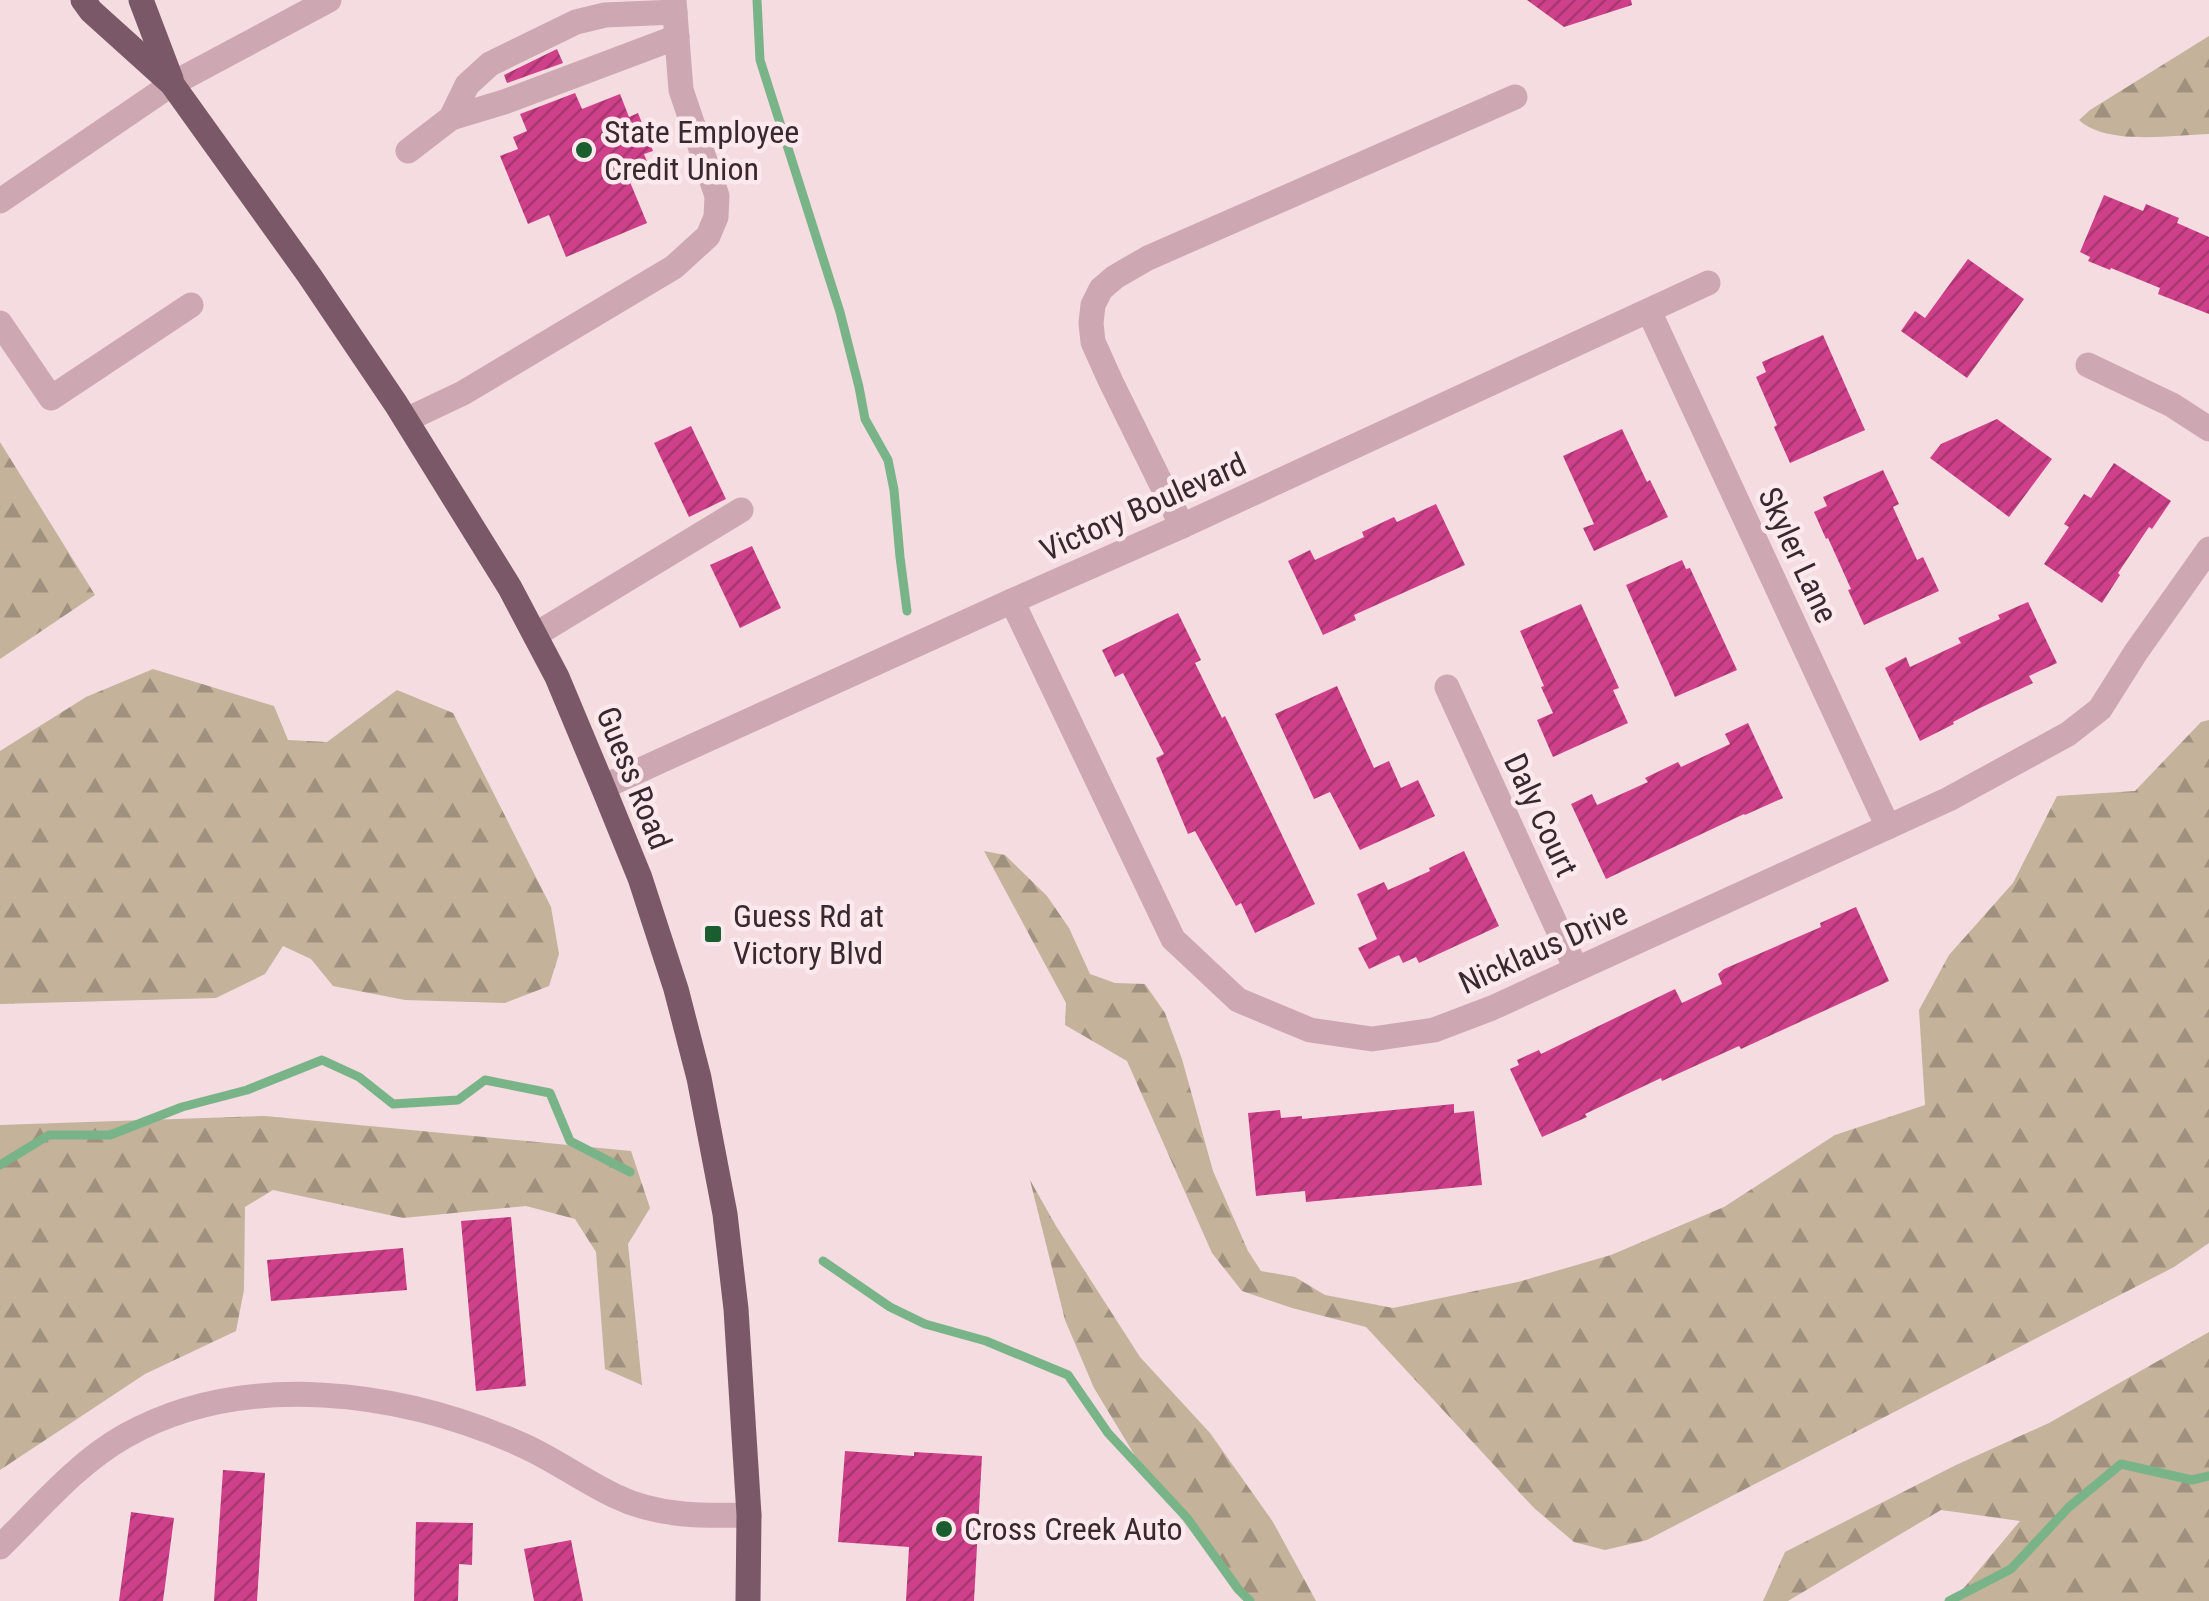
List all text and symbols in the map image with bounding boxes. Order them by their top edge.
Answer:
place label: State Employee Credit Union [604,113,799,188]
marker: State Employee Credit Union [573,139,595,161]
street label: Victory Boulevard [1034,445,1252,569]
street label: Skyler Lane [1750,481,1846,629]
street label: Guess Road [588,701,680,855]
street label: Daly Court [1496,747,1586,883]
street label: Nicklaus Drive [1453,894,1633,1002]
place label: Guess Rd at Victory Blvd [733,897,884,972]
marker: Guess Rd at Victory Blvd [702,923,724,945]
place label: Cross Creek Auto [964,1510,1183,1548]
marker: Cross Creek Auto [933,1518,955,1540]

